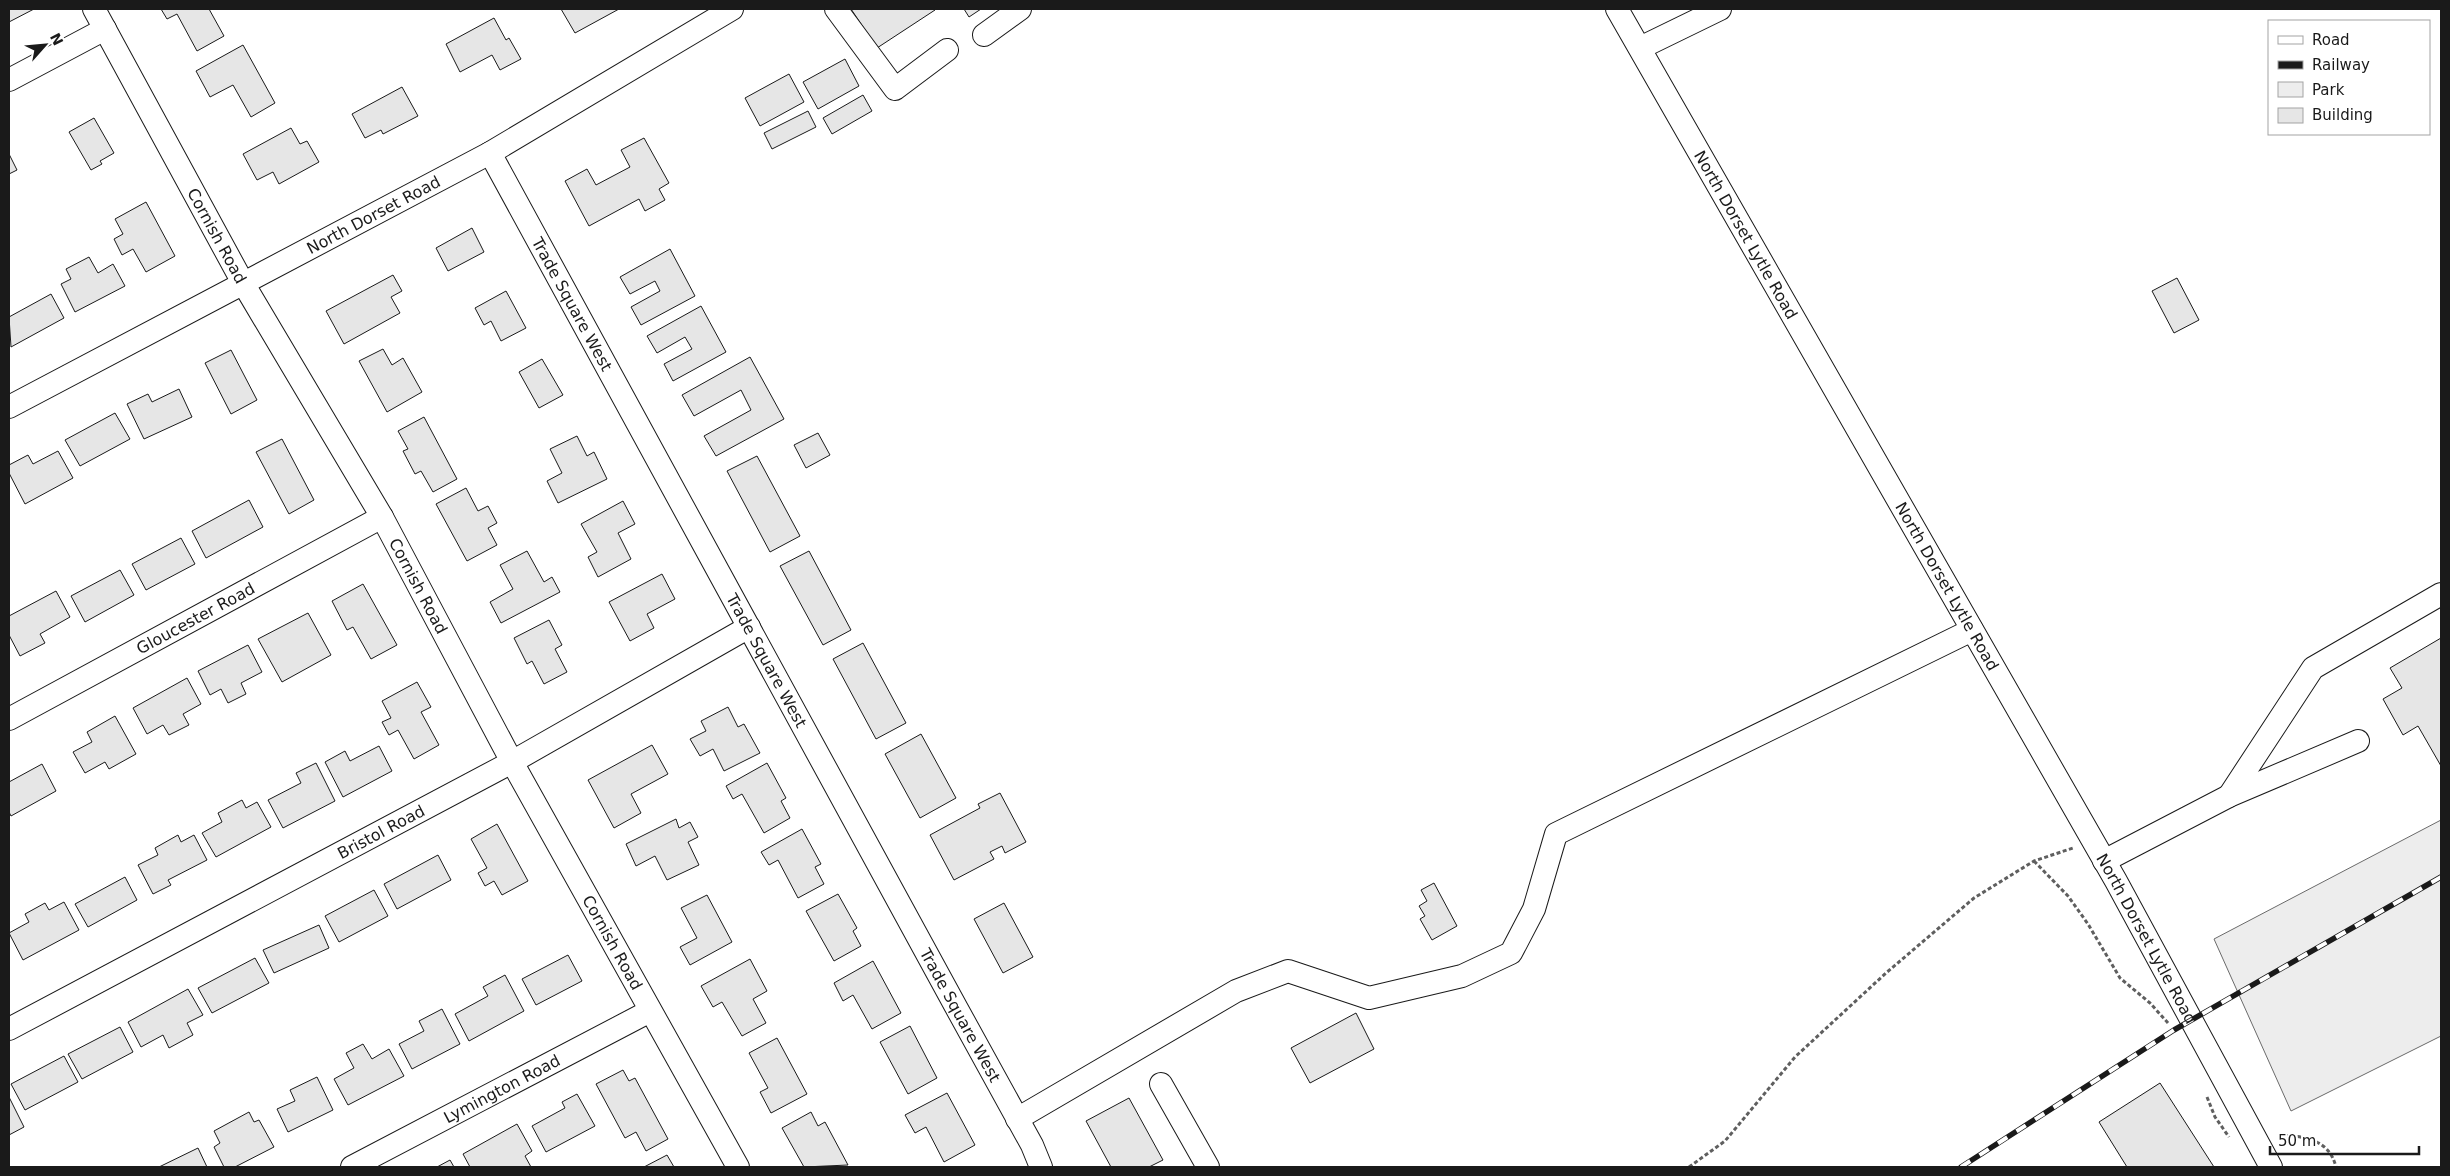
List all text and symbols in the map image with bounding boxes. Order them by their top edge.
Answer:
north arrow [20,20,70,70]
legend [2268,20,2430,135]
text: N [47,30,66,48]
text: Road [2312,31,2350,49]
text: Railway [2312,56,2370,74]
text: Park [2312,81,2345,99]
text: Building [2312,106,2373,124]
street label: North Dorset Lytle Road [1690,147,1801,322]
street label: North Dorset Road [304,172,444,258]
street label: Cornish Road [183,185,250,287]
street label: Trade Square West [527,233,616,374]
street label: North Dorset Lytle Road [1891,499,2003,674]
street label: Cornish Road [385,535,451,637]
street label: Gloucester Road [133,579,258,658]
street label: Trade Square West [722,589,811,731]
street label: Bristol Road [334,801,428,863]
street label: North Dorset Lytle Road [2092,850,2201,1027]
street label: Cornish Road [578,892,646,993]
street label: Trade Square West [915,944,1004,1085]
street label: Lymington Road [441,1051,563,1127]
scale bar [2270,1124,2419,1156]
text: 50 m [2278,1132,2316,1150]

